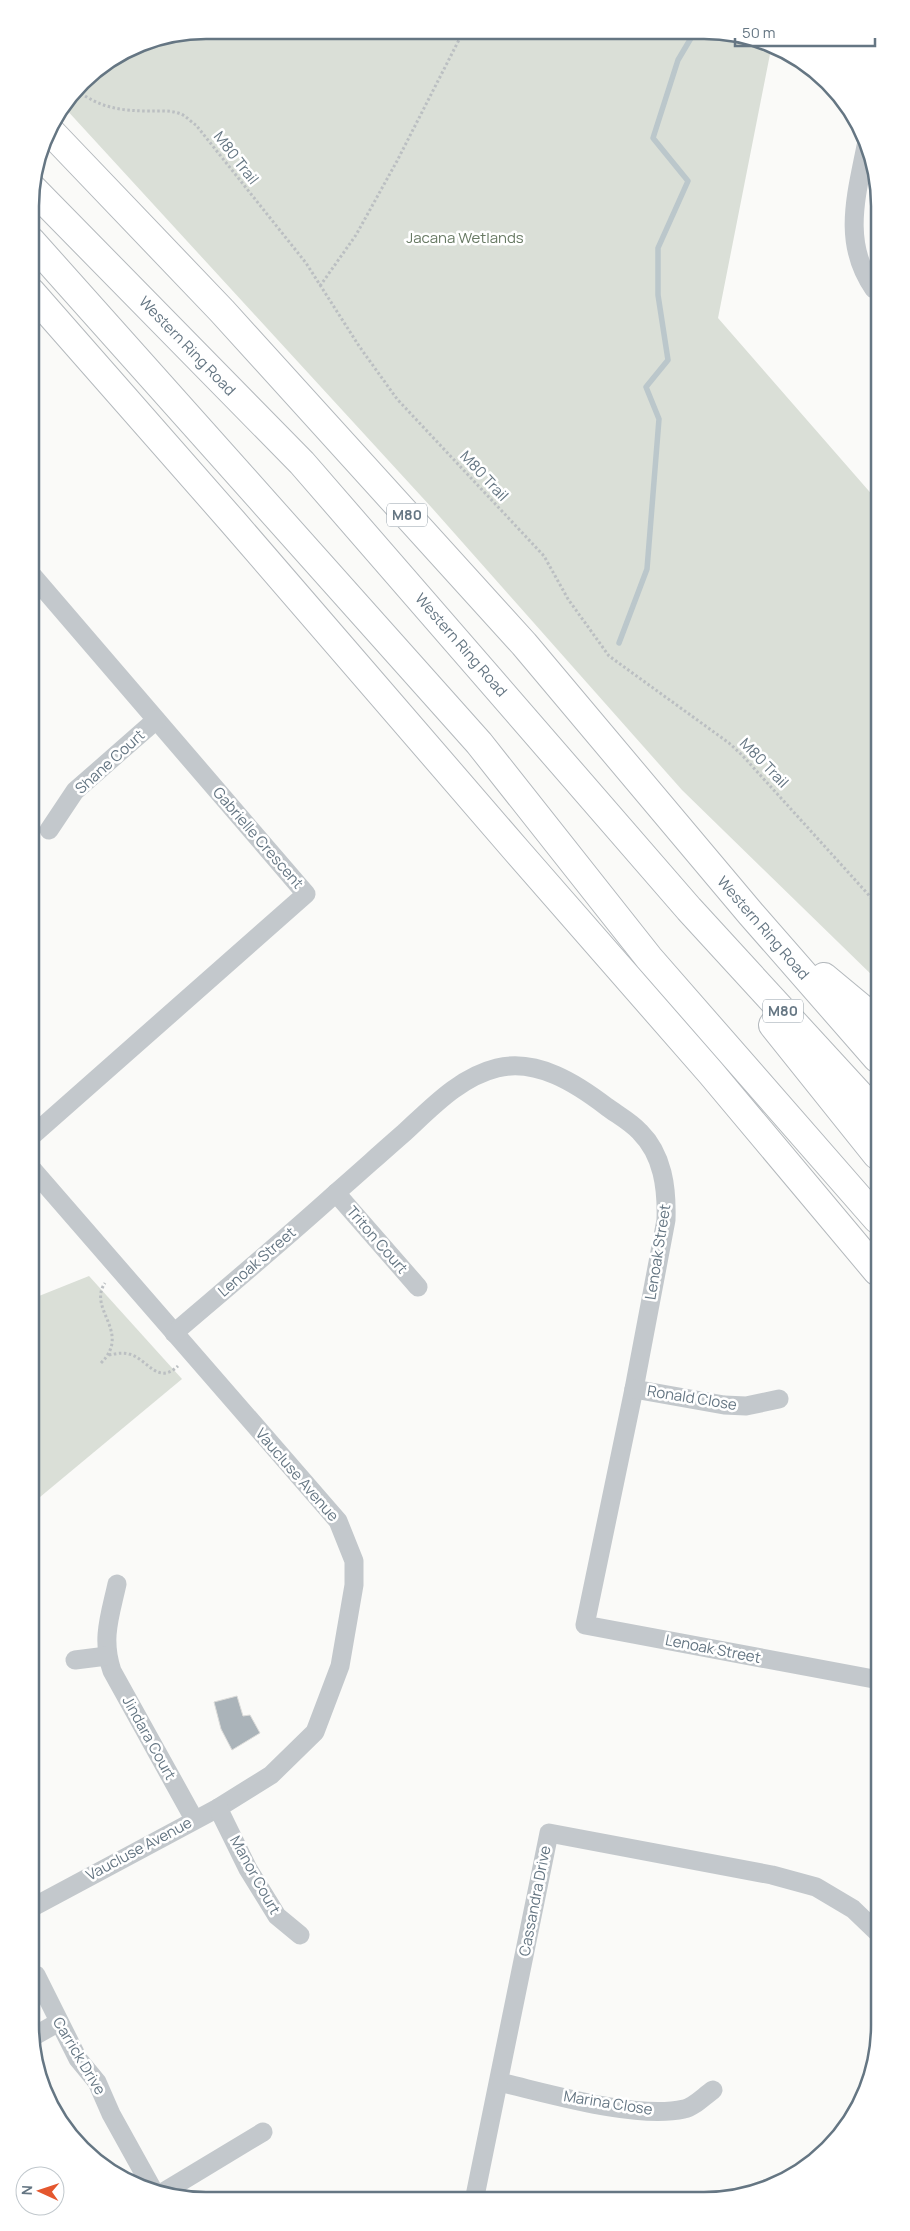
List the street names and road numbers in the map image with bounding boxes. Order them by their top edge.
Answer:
street label: M80 Trail [209,127,264,189]
street label: Western Ring Road [134,291,240,400]
street label: M80 Trail [456,446,513,506]
road number: M80 [387,504,427,526]
street label: Western Ring Road [411,588,512,701]
street label: Shane Court [70,725,149,799]
street label: M80 Trail [735,733,793,792]
street label: Gabrielle Crescent [208,782,308,893]
street label: Western Ring Road [713,871,814,984]
road number: M80 [763,999,803,1022]
street label: Triton Court [342,1201,413,1278]
street label: Lenoak Street [640,1202,675,1301]
street label: Lenoak Street [213,1222,300,1301]
street label: Ronald Close [646,1380,739,1415]
street label: Vaucluse Avenue [251,1424,344,1526]
street label: Lenoak Street [664,1629,763,1668]
street label: Jindara Court [118,1692,181,1783]
street label: Vaucluse Avenue [82,1812,196,1885]
street label: Manor Court [225,1832,286,1918]
street label: Cassandra Drive [513,1844,556,1958]
street label: Carrick Drive [48,2013,111,2099]
street label: Marina Close [562,2085,654,2120]

